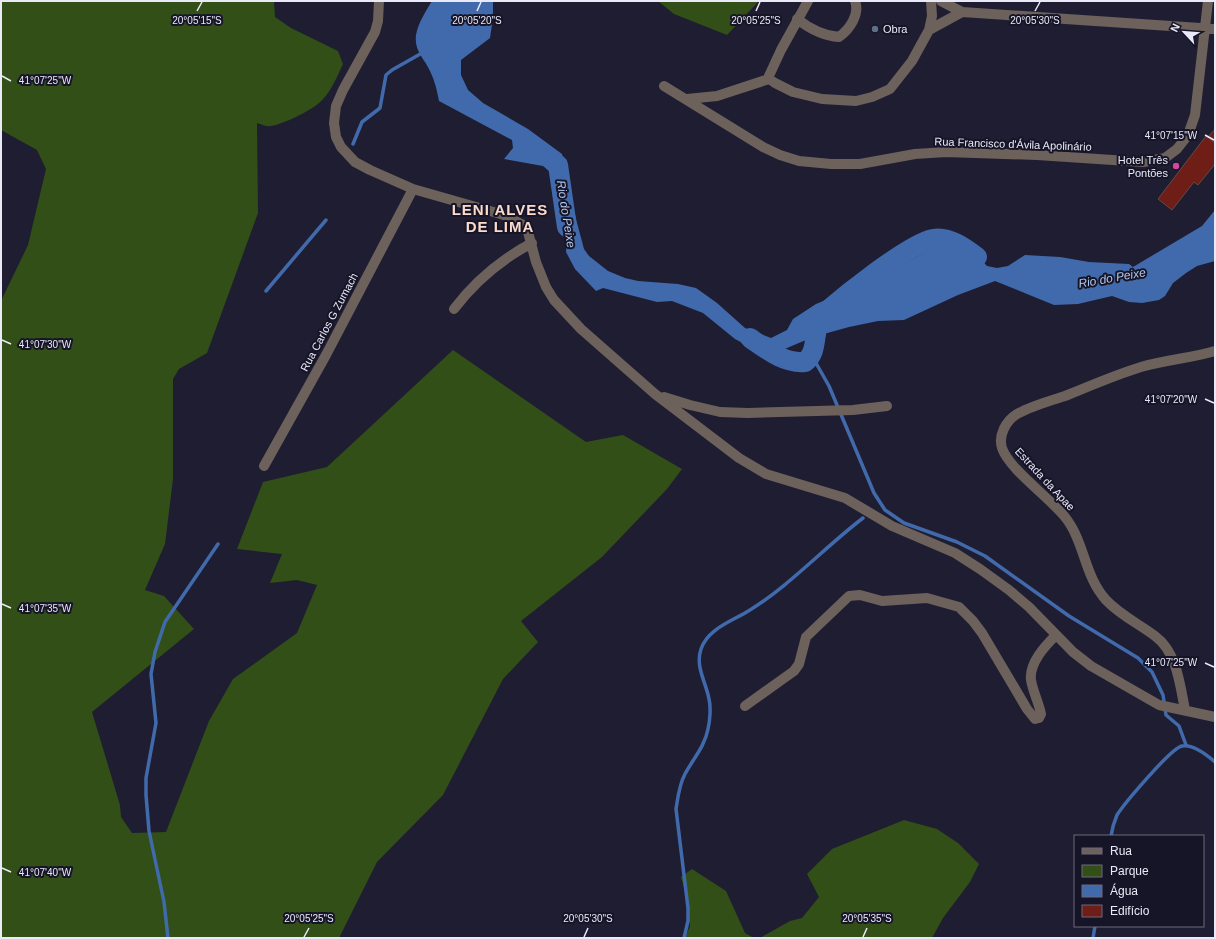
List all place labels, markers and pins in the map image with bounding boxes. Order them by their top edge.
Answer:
place label: Obra [883,23,908,35]
marker: Obra [870,24,880,34]
place label: Hotel Três Pontões [1118,154,1168,179]
marker: Hotel Três Pontões [1171,161,1181,171]

